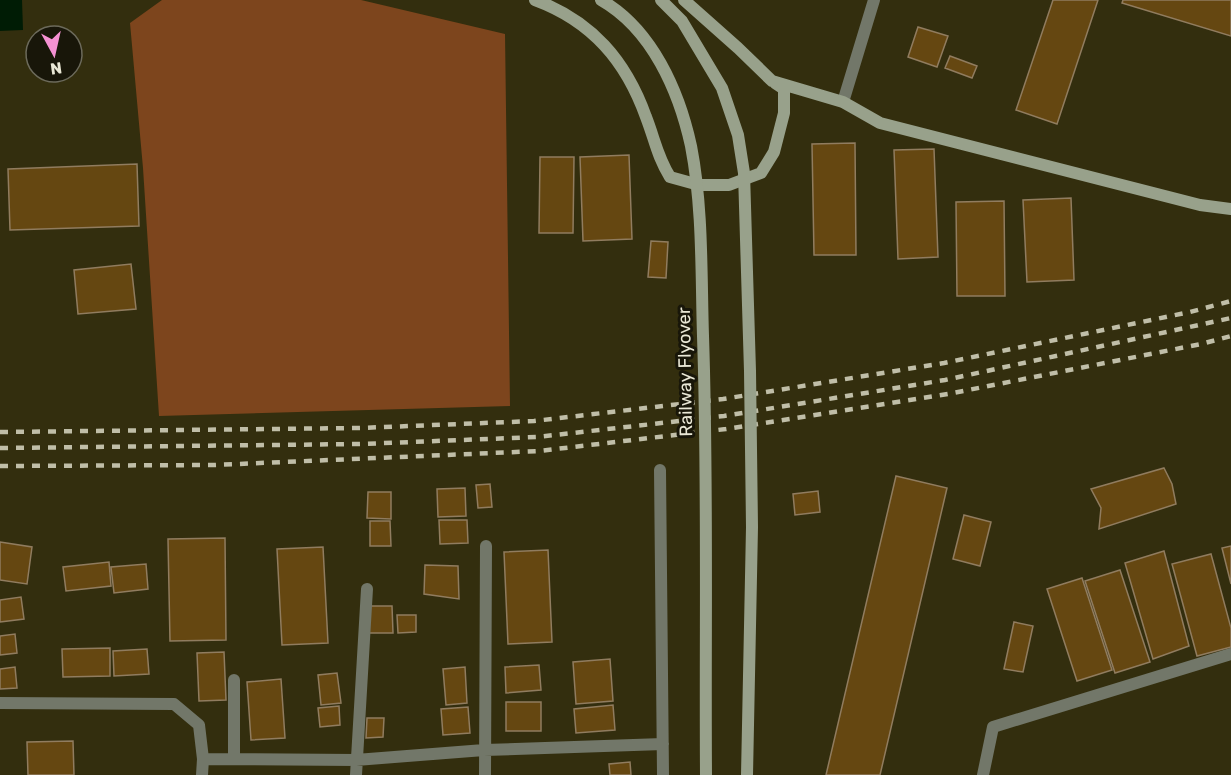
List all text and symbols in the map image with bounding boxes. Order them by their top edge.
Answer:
north arrow [24,24,84,84]
text: N [49,58,63,79]
street label: Railway Flyover [673,307,697,437]

